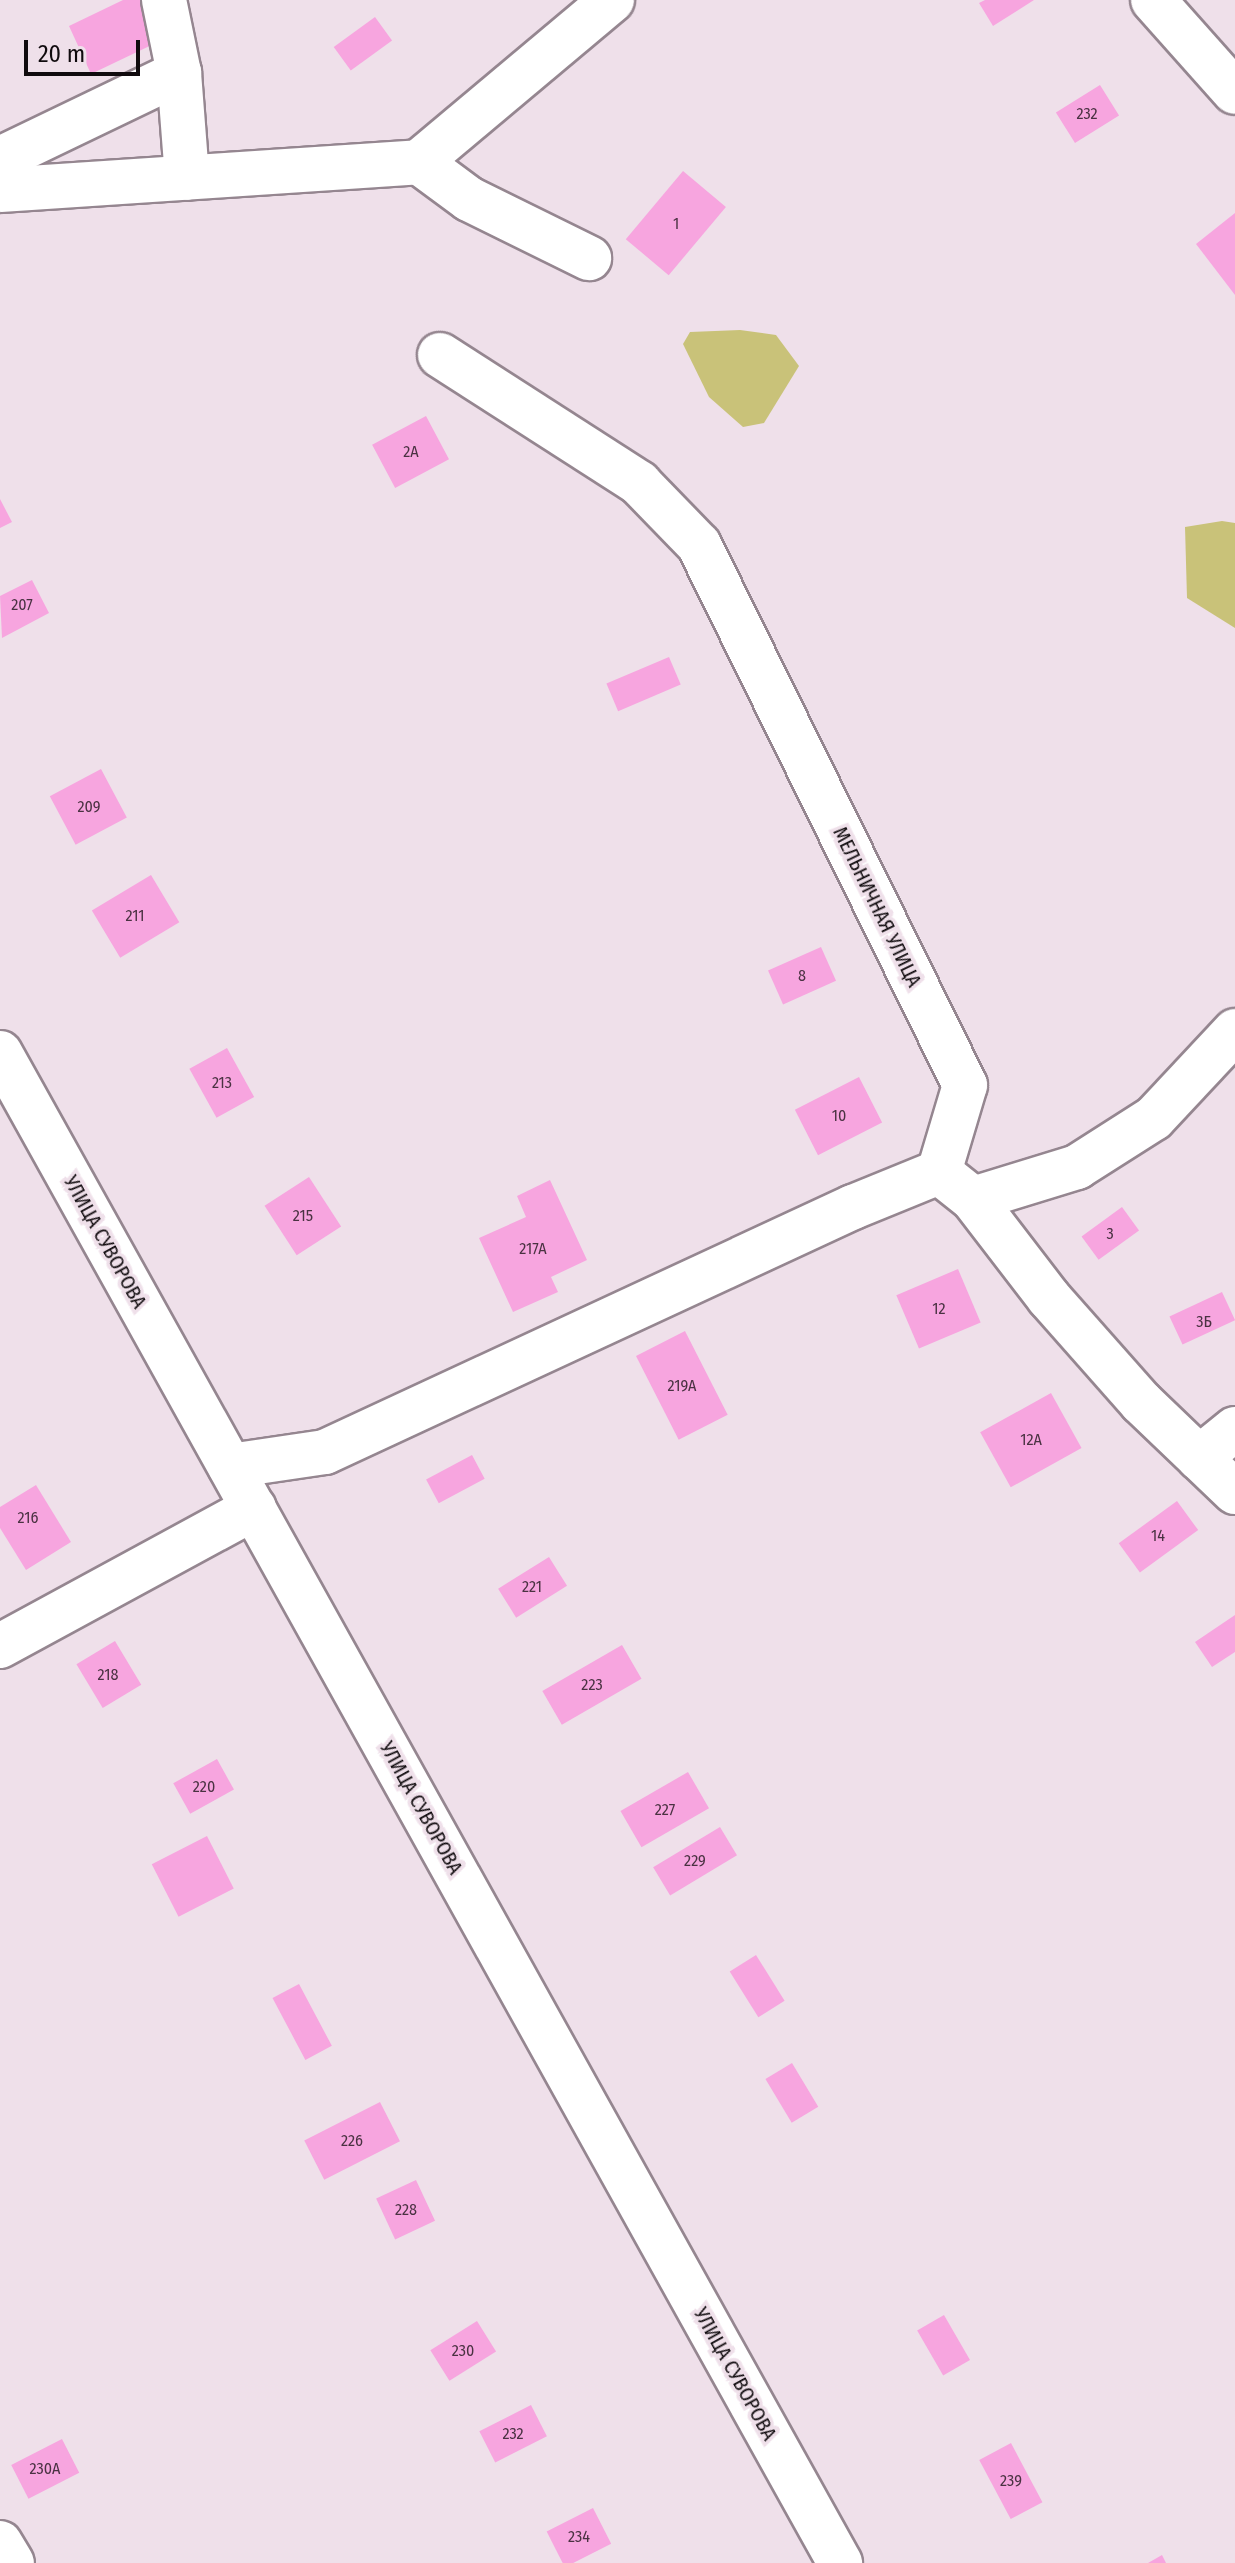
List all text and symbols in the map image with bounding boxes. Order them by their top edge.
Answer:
scale bar [28,24,144,74]
text: 20 m [38,40,85,68]
house number: 232 [1076,104,1098,124]
house number: 1 [673,214,679,234]
house number: 2А [403,442,419,462]
house number: 207 [11,595,33,615]
house number: 209 [77,797,101,817]
street label: МЕЛЬНИЧНАЯ УЛИЦА [828,823,926,991]
house number: 211 [126,906,144,926]
house number: 8 [798,966,806,986]
house number: 213 [212,1073,232,1093]
house number: 10 [832,1106,846,1126]
street label: УЛИЦА СУВОРОВА [59,1171,151,1313]
house number: 215 [293,1206,313,1226]
house number: 3 [1106,1224,1114,1244]
house number: 217А [519,1239,547,1259]
house number: 12 [932,1299,946,1319]
house number: 3Б [1196,1312,1212,1332]
house number: 219А [668,1376,696,1396]
house number: 12А [1020,1430,1042,1450]
house number: 216 [18,1508,38,1528]
house number: 14 [1151,1526,1165,1546]
house number: 221 [522,1577,542,1597]
house number: 218 [98,1665,118,1685]
house number: 223 [581,1675,603,1695]
street label: УЛИЦА СУВОРОВА [375,1737,467,1879]
house number: 220 [193,1777,215,1797]
house number: 227 [655,1800,675,1820]
house number: 229 [684,1851,706,1871]
house number: 226 [341,2131,363,2151]
house number: 228 [395,2200,417,2220]
street label: УЛИЦА СУВОРОВА [689,2303,781,2445]
house number: 230 [452,2341,474,2361]
house number: 232 [502,2424,524,2444]
house number: 230А [30,2459,60,2479]
house number: 239 [1000,2471,1022,2491]
house number: 234 [568,2527,590,2547]

